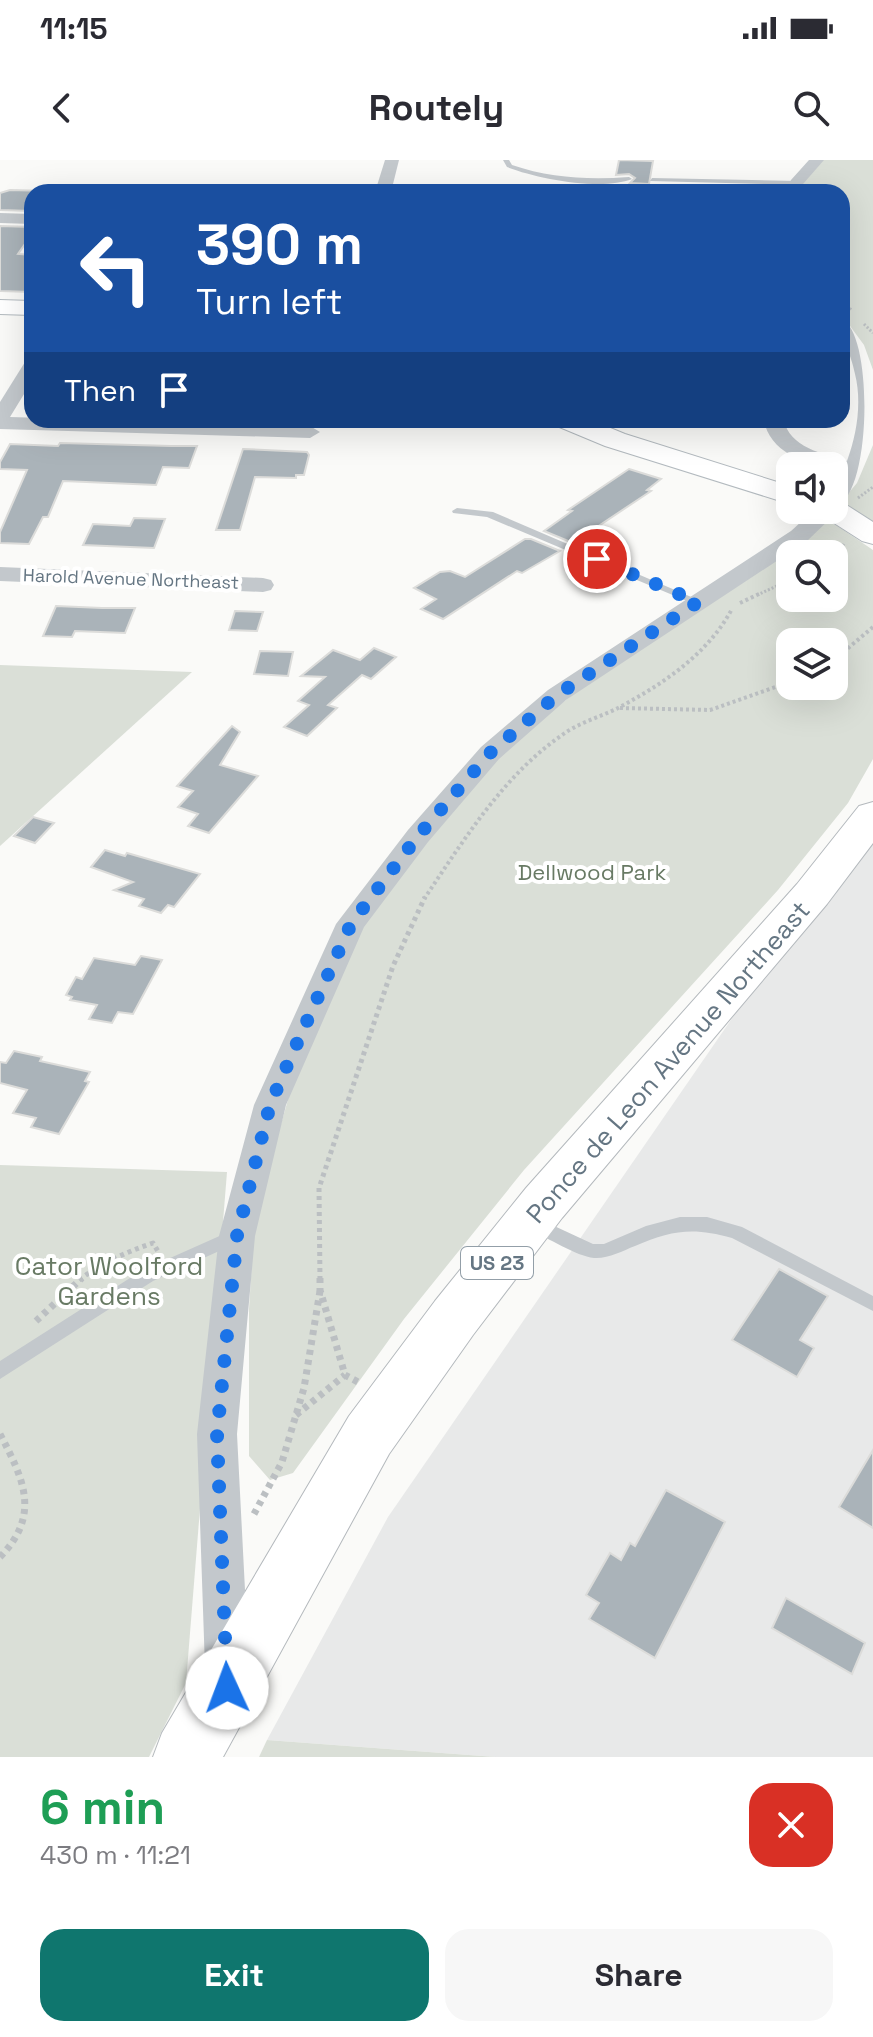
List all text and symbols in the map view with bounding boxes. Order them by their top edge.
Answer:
text: 11:15 [40,9,108,48]
text: Routely [369,85,504,131]
icon: back [40,86,84,130]
icon: search [789,86,833,130]
text: 390 m [196,209,363,280]
icon: left [64,216,168,320]
text: Turn left [196,279,343,325]
icon: arrive [152,368,196,412]
text: Then [64,371,136,410]
map controls [776,452,848,700]
button: sound [776,452,848,524]
pin [563,525,631,593]
icon: arrive [575,537,619,581]
button: search [776,540,848,612]
street label: Harold Avenue Northeast [23,563,239,594]
button: layers [776,628,848,700]
park label: Dellwood Park [518,858,666,886]
street label: Ponce de Leon Avenue Northeast [518,894,818,1230]
road number: US 23 [461,1247,533,1279]
park label: Cator Woolford Gardens [15,1249,203,1313]
position arrow [185,1646,269,1730]
text: 6 min [40,1777,165,1838]
button: close [749,1783,833,1867]
text: 430 m · 11:21 [40,1838,191,1872]
button: Exit [40,1929,429,2021]
button: Share [445,1929,833,2021]

